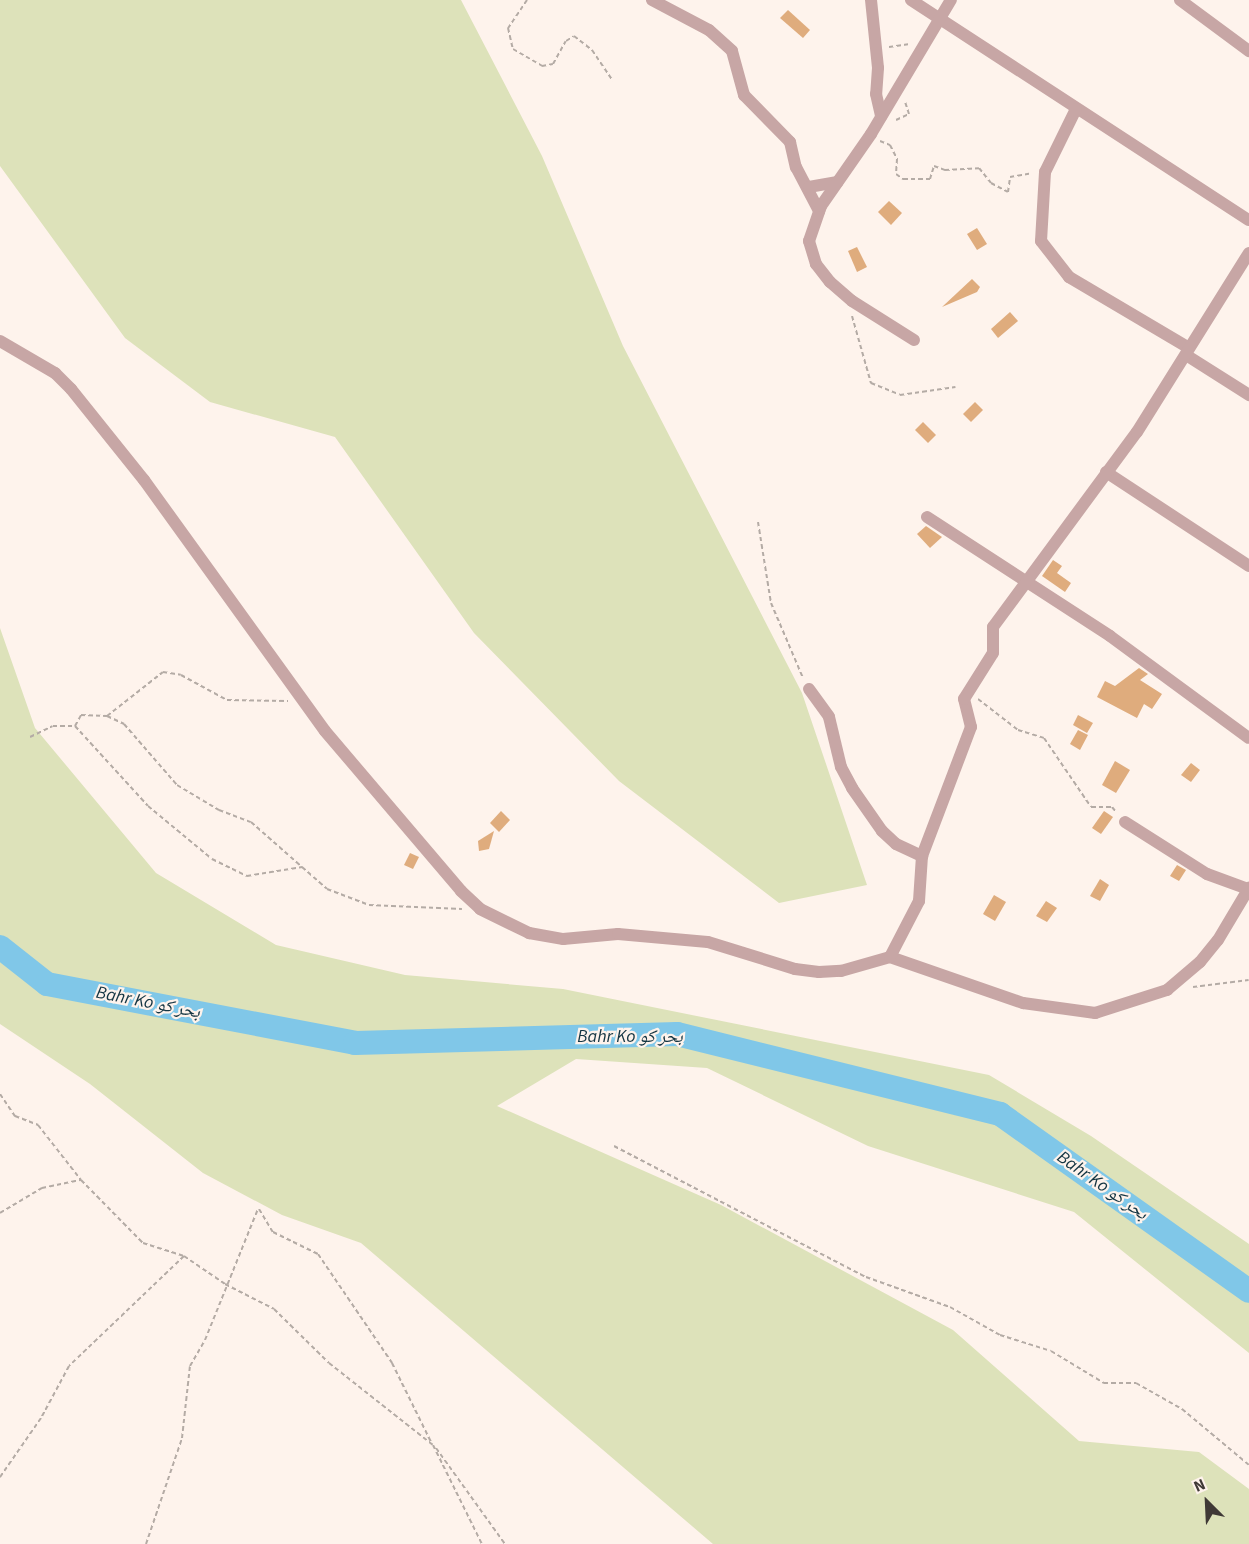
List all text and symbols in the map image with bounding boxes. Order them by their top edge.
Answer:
water label: Bahr Ko بحر كو [94,982,202,1024]
water label: Bahr Ko بحر كو [577,1026,683,1048]
water label: Bahr Ko بحر كو [1053,1147,1151,1225]
north arrow [1177,1472,1237,1532]
text: N [1190,1473,1209,1498]

